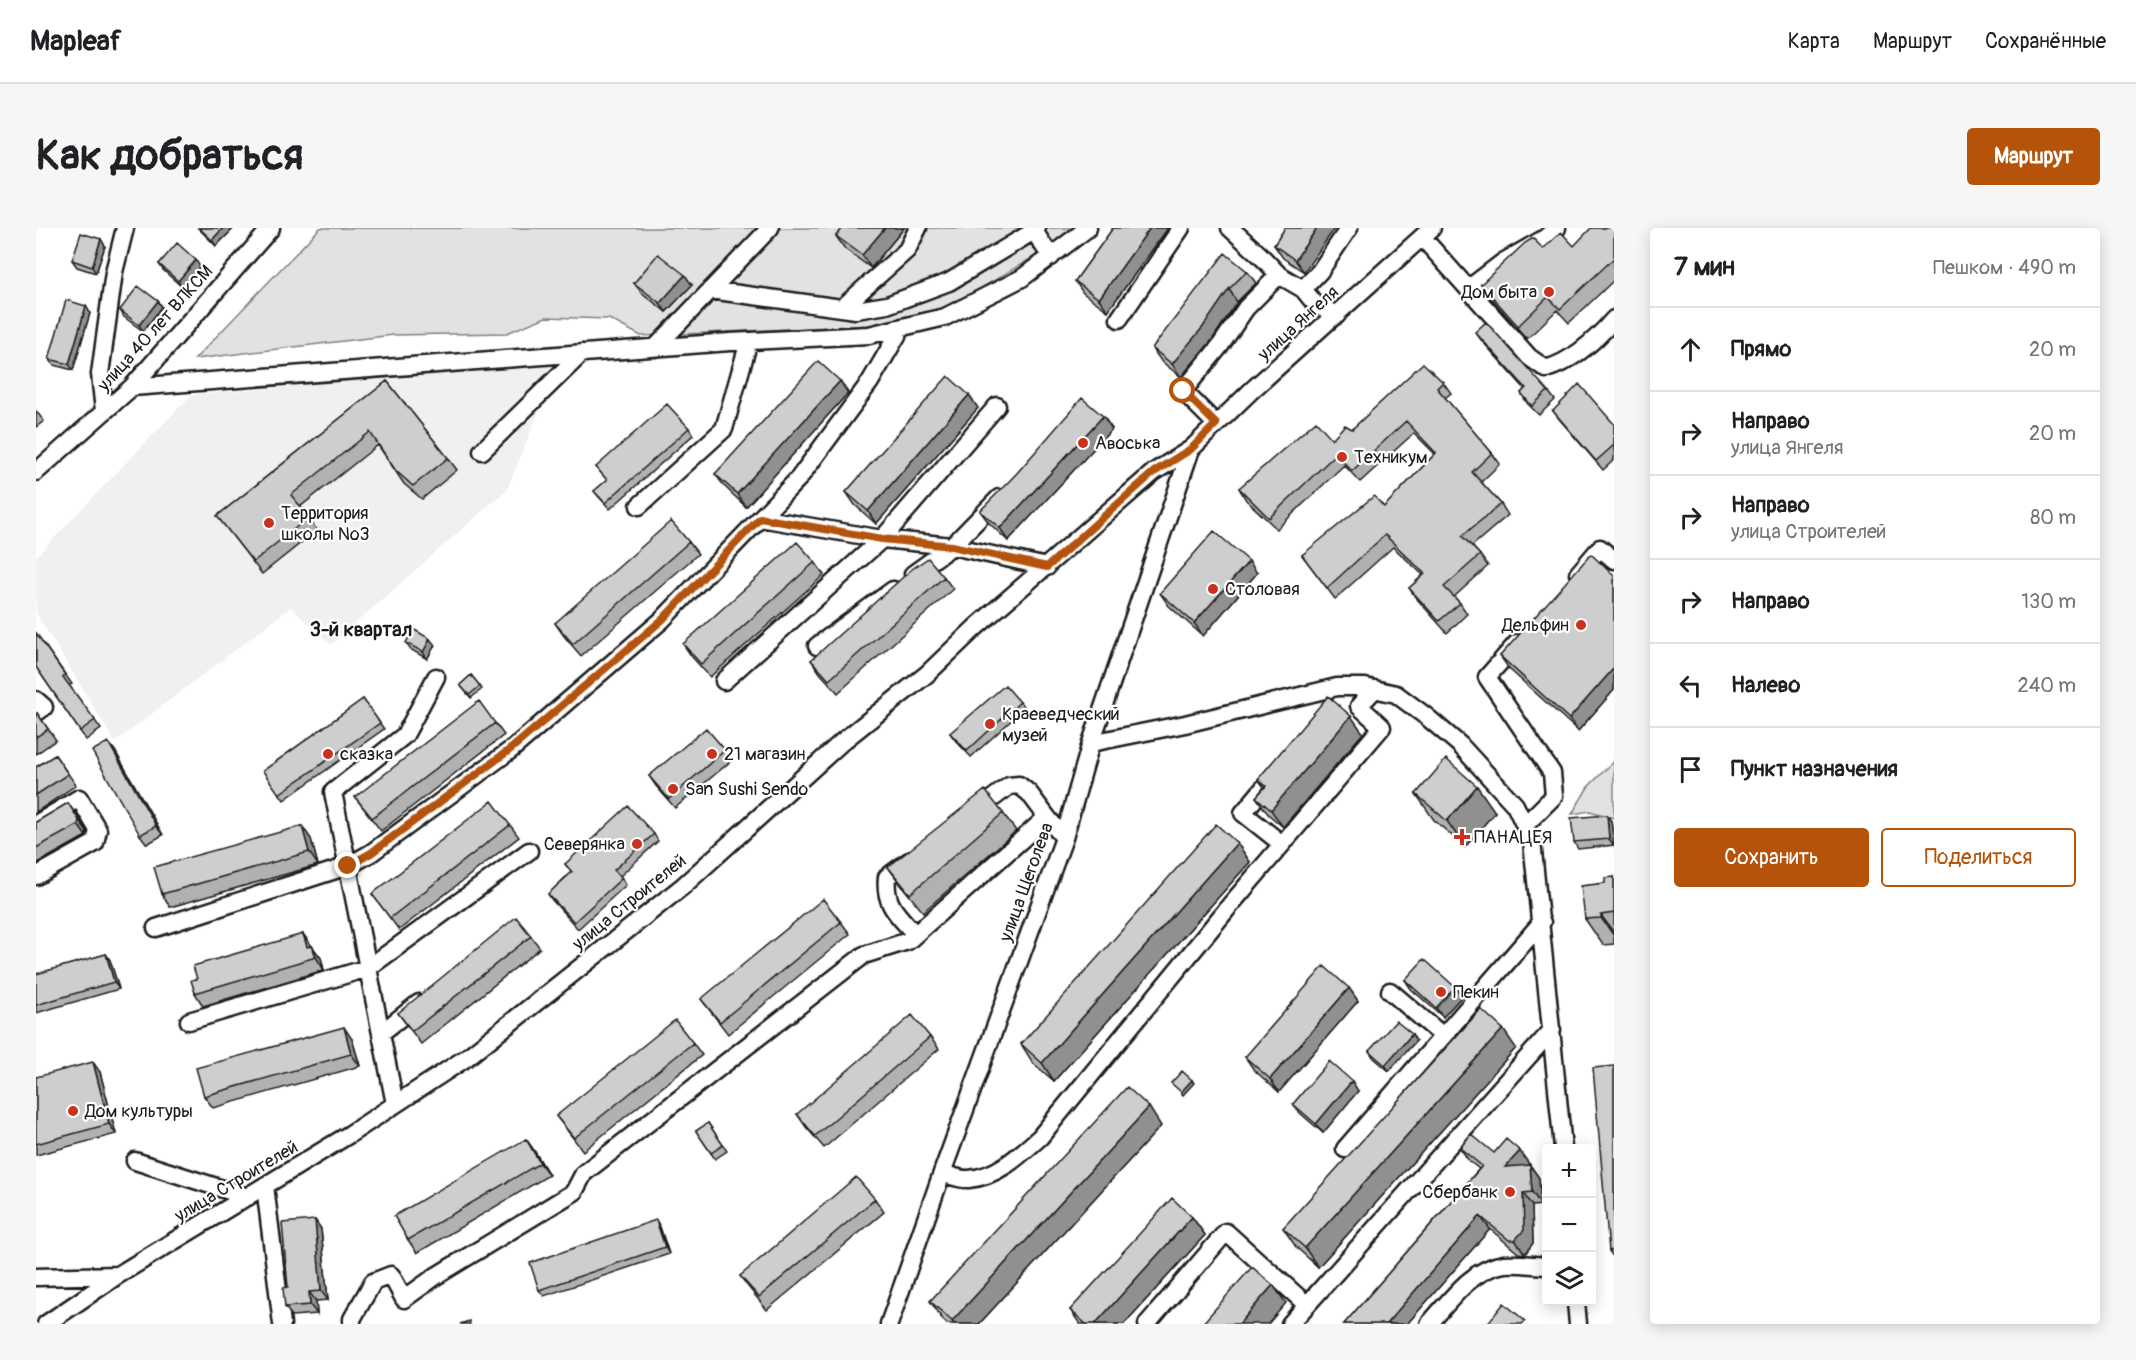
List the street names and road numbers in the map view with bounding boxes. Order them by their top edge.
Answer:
street label: улица 40 лет ВЛКСМ [92,260,218,397]
street label: улица Янгеля [1252,281,1344,366]
street label: улица Щеголева [994,820,1059,946]
street label: улица Строителей [567,849,691,956]
street label: улица Строителей [170,1136,302,1228]

